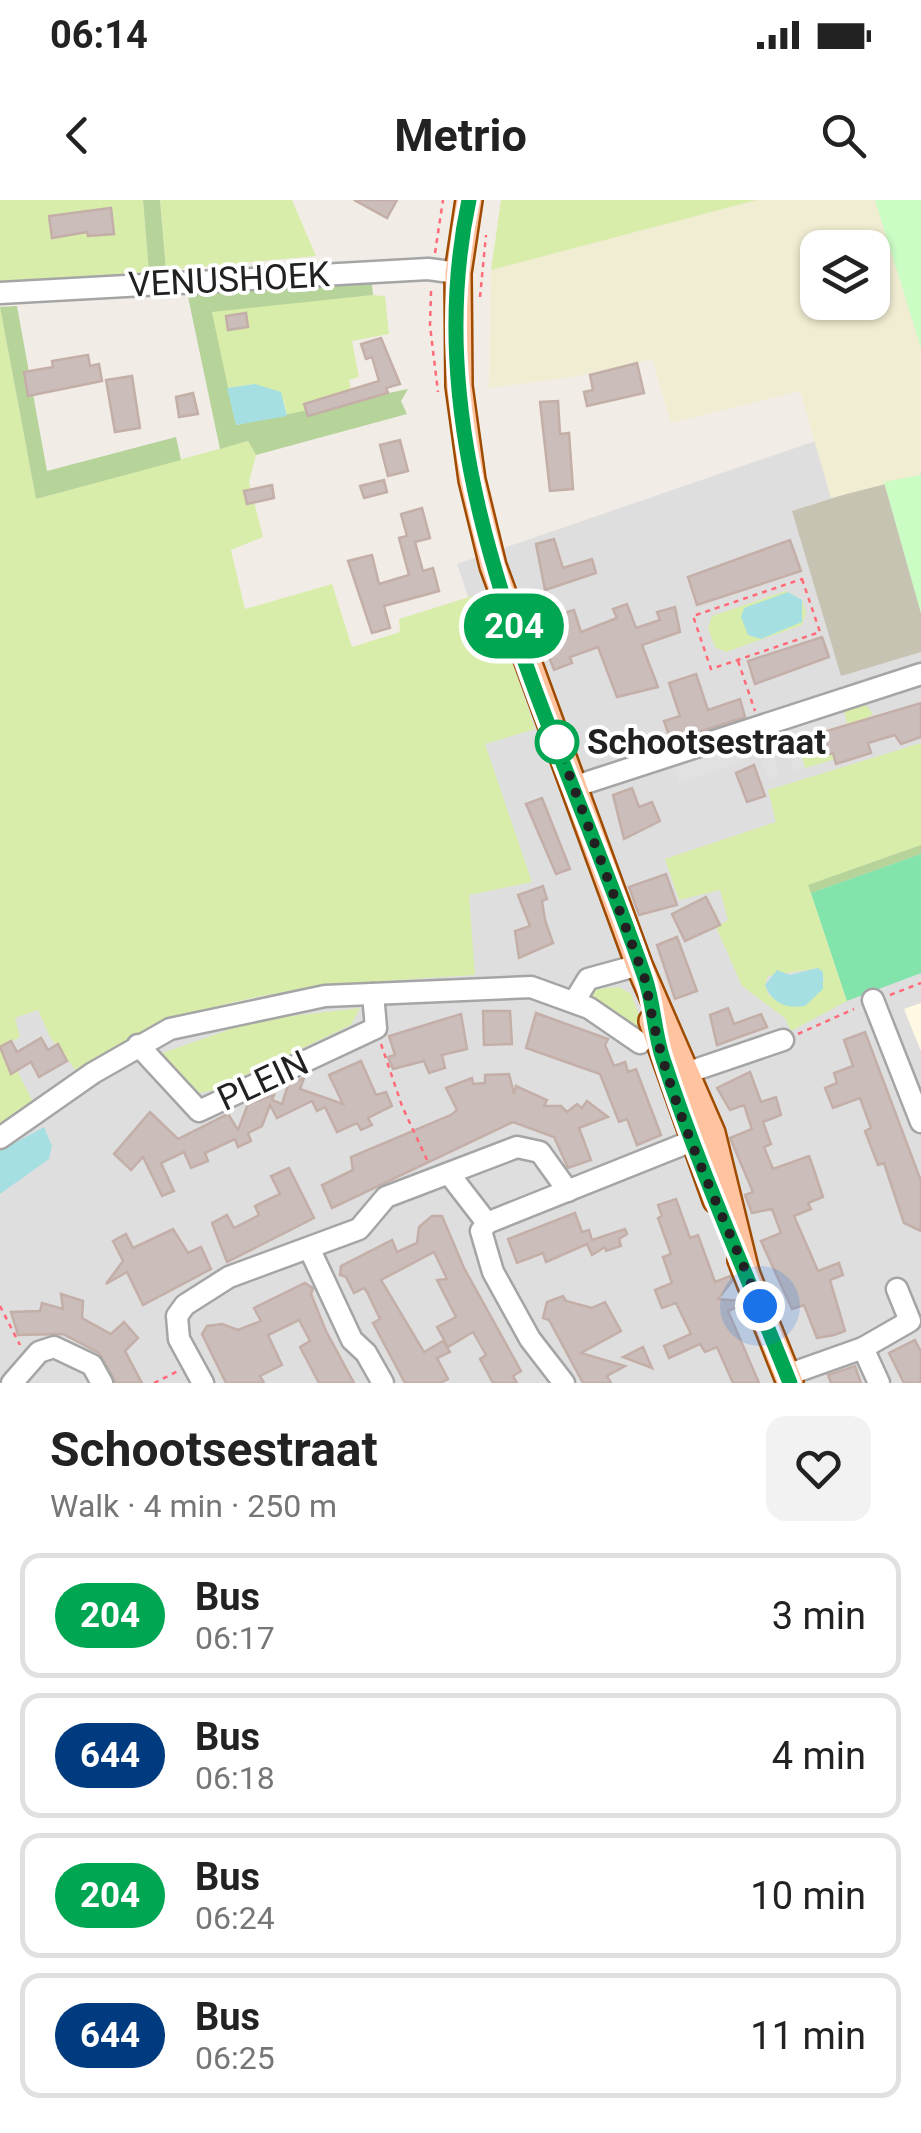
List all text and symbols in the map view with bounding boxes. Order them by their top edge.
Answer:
text: 06:14 [50,13,148,57]
icon: back [50,108,105,163]
icon: search [816,108,871,163]
text: Metrio [394,109,527,162]
map controls [800,230,890,320]
button: layers [800,230,890,320]
street label: VENUSHOEK [127,254,331,306]
line badge: 204 [456,594,572,658]
text: 204 [484,606,544,647]
marker: Schootsestraat [536,721,578,763]
place label: Schootsestraat [587,722,826,763]
street label: PLEIN [211,1042,315,1120]
your location [735,1281,785,1331]
button: heart [766,1416,871,1521]
text: Schootsestraat [50,1421,378,1478]
text: Walk · 4 min · 250 m [50,1487,337,1525]
text: Bus [195,1575,260,1619]
text: 3 min [772,1594,866,1638]
text: 204 [80,1595,140,1636]
text: 06:17 [195,1619,275,1657]
text: Bus [195,1715,260,1759]
text: 4 min [772,1734,866,1778]
text: 644 [80,1735,140,1776]
text: 06:18 [195,1759,275,1797]
text: Bus [195,1855,260,1899]
text: 10 min [750,1874,866,1918]
text: 204 [80,1875,140,1916]
text: 06:24 [195,1899,275,1937]
text: Bus [195,1995,260,2039]
text: 11 min [750,2014,866,2058]
text: 644 [80,2015,140,2056]
text: 06:25 [195,2039,275,2077]

